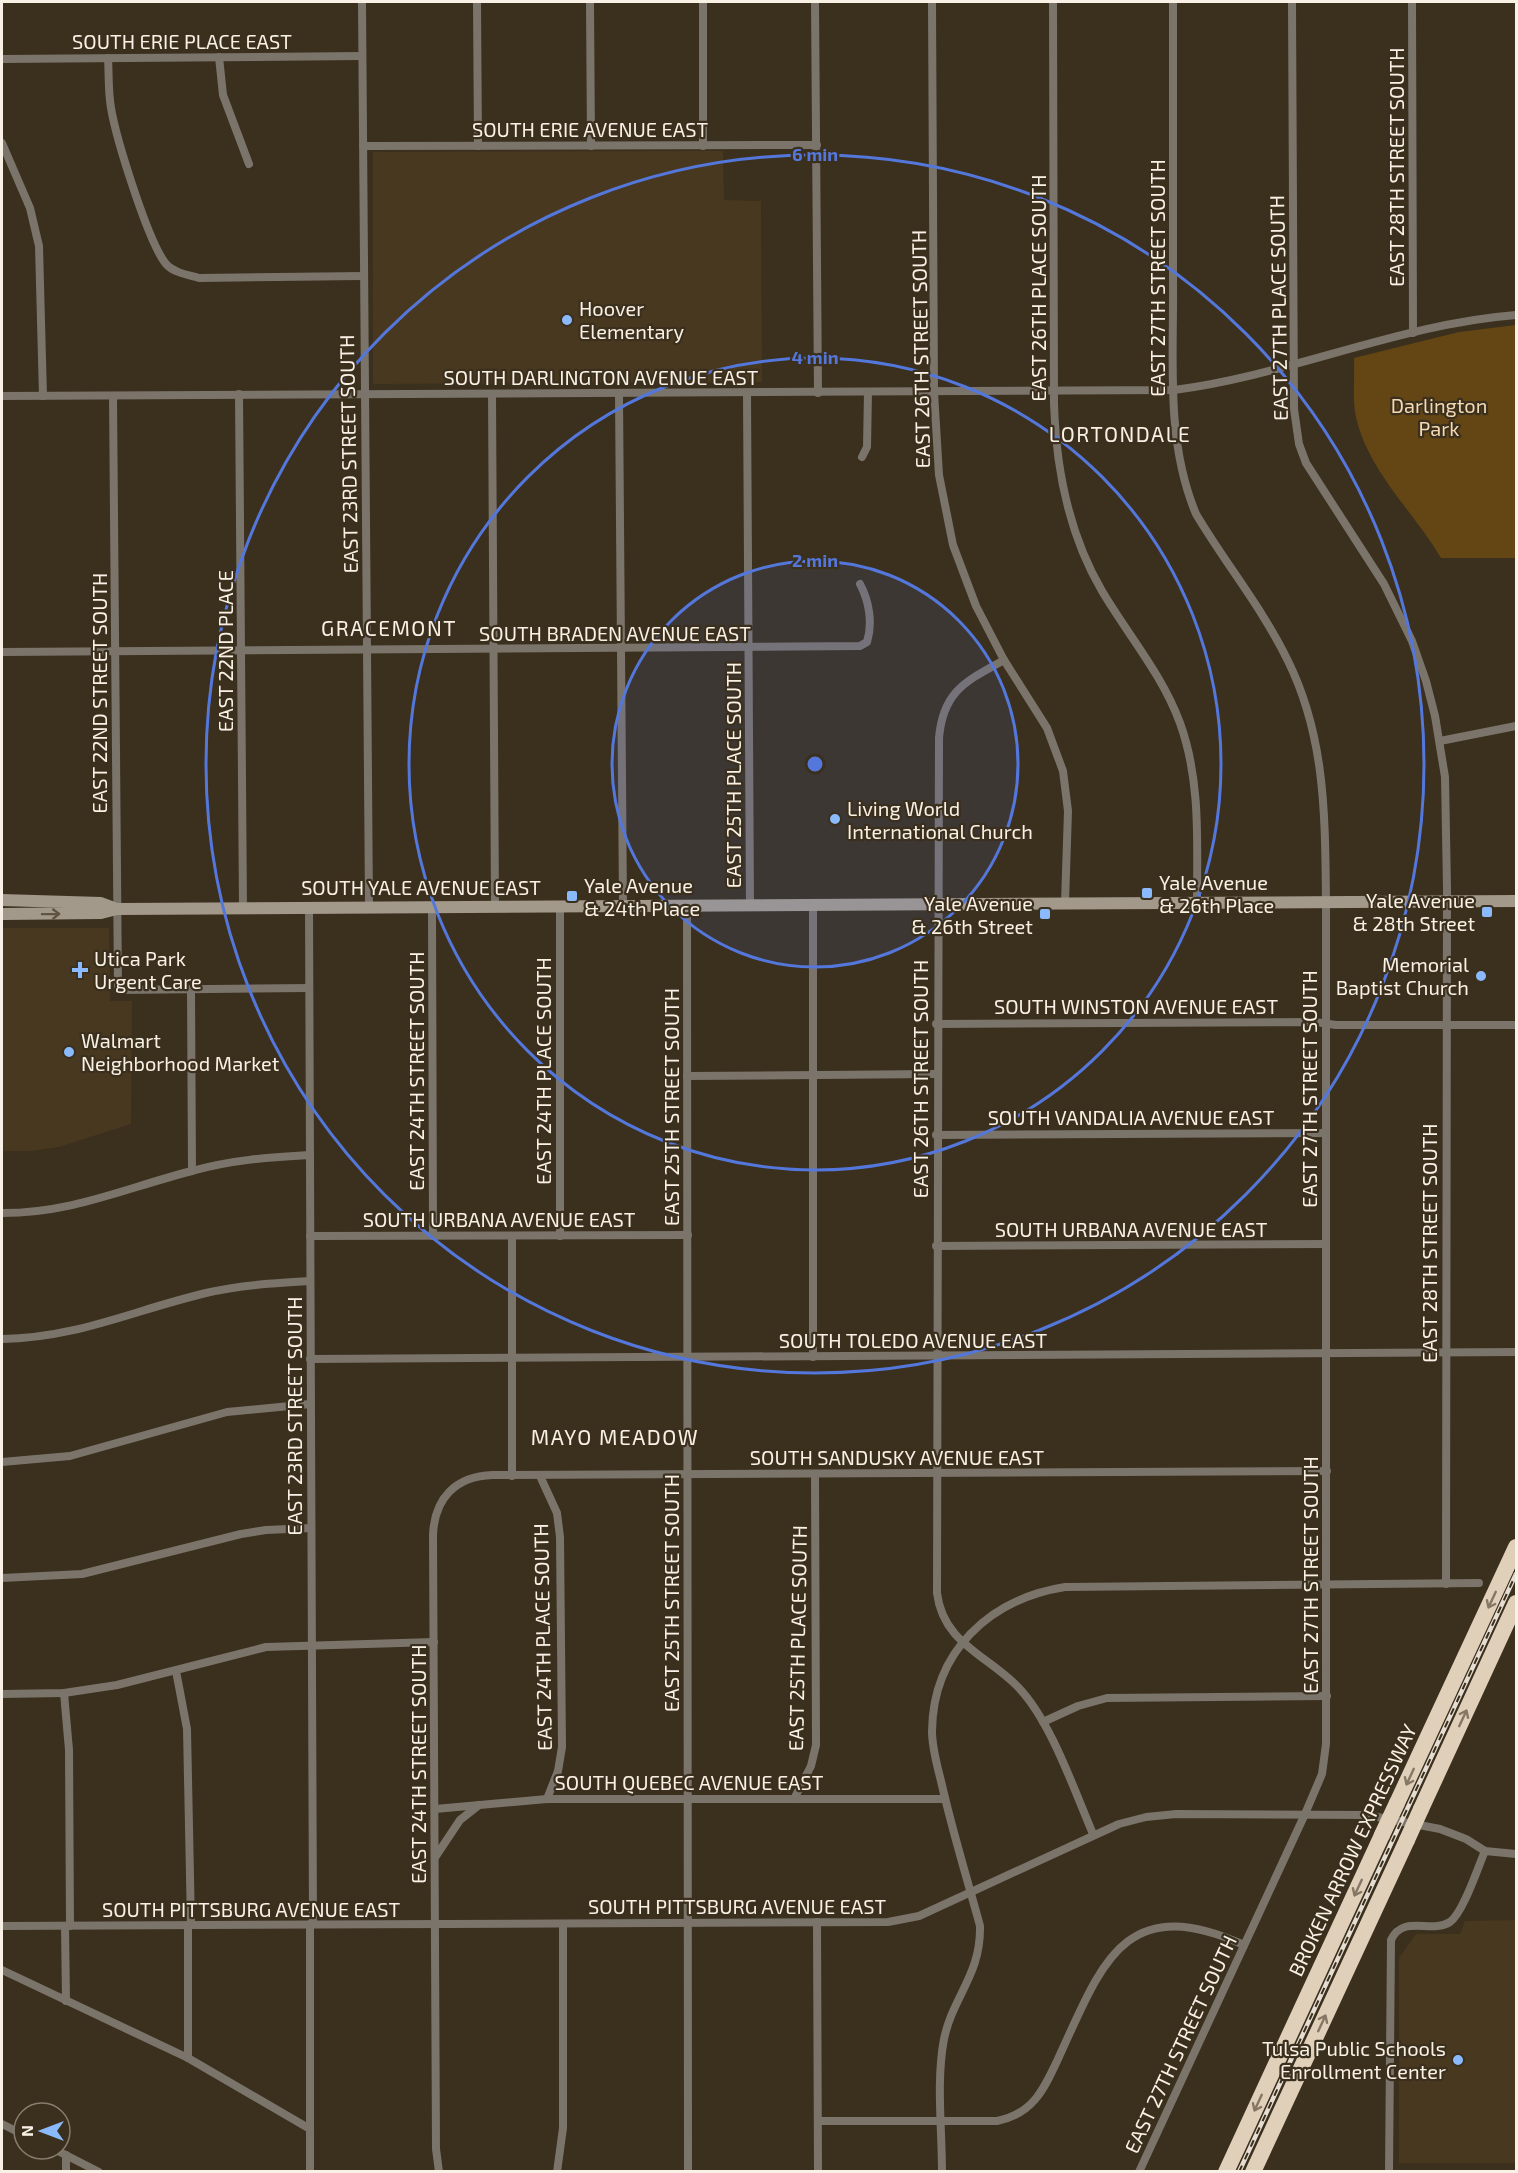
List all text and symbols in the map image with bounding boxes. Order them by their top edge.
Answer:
street label: SOUTH ERIE PLACE EAST [72,29,292,53]
street label: EAST 28TH STREET SOUTH [1384,47,1408,287]
street label: SOUTH ERIE AVENUE EAST [472,117,708,141]
text: 6 min [792,143,838,165]
street label: EAST 27TH STREET SOUTH [1145,159,1169,397]
street label: EAST 26TH PLACE SOUTH [1026,175,1050,401]
street label: EAST 27TH PLACE SOUTH [1264,195,1292,421]
street label: EAST 26TH STREET SOUTH [906,229,934,469]
place label: Hoover Elementary [579,296,684,343]
marker: Hoover Elementary [560,313,574,327]
street label: EAST 23RD STREET SOUTH [334,334,362,574]
text: 4 min [792,346,839,368]
street label: SOUTH DARLINGTON AVENUE EAST [444,365,759,389]
park label: Darlington Park [1391,393,1487,440]
district label: LORTONDALE [1049,421,1191,446]
text: 2 min [792,549,838,571]
street label: EAST 22ND PLACE [213,570,237,732]
street label: EAST 22ND STREET SOUTH [87,573,111,813]
district label: GRACEMONT [321,615,457,640]
street label: SOUTH BRADEN AVENUE EAST [479,621,751,645]
street label: EAST 25TH PLACE SOUTH [721,662,745,888]
centre of rings [805,754,825,774]
place label: Living World International Church [847,796,1033,843]
marker: Living World International Church [828,812,842,826]
place label: Yale Avenue & 26th Place [1159,870,1274,917]
place label: Yale Avenue & 24th Place [584,873,700,920]
street label: SOUTH YALE AVENUE EAST [301,875,541,899]
marker: Yale Avenue & 26th Place [1140,886,1154,900]
place label: Yale Avenue & 28th Street [1352,888,1475,935]
marker: Yale Avenue & 24th Place [565,889,579,903]
place label: Yale Avenue & 26th Street [911,891,1033,938]
marker: Yale Avenue & 28th Street [1480,905,1494,919]
marker: Yale Avenue & 26th Street [1038,907,1052,921]
one-way arrow [41,908,61,920]
place label: Utica Park Urgent Care [94,946,202,993]
street label: EAST 24TH STREET SOUTH [404,951,428,1191]
place label: Memorial Baptist Church [1336,952,1469,999]
street label: EAST 24TH PLACE SOUTH [531,957,555,1185]
street label: EAST 26TH STREET SOUTH [908,960,932,1198]
marker: Utica Park Urgent Care [71,961,89,979]
marker: Memorial Baptist Church [1474,969,1488,983]
street label: EAST 27TH STREET SOUTH [1297,970,1321,1208]
street label: EAST 25TH STREET SOUTH [659,988,683,1226]
street label: SOUTH WINSTON AVENUE EAST [994,994,1278,1018]
place label: Walmart Neighborhood Market [81,1028,280,1075]
marker: Walmart Neighborhood Market [62,1045,76,1059]
street label: SOUTH VANDALIA AVENUE EAST [988,1105,1275,1129]
street label: EAST 28TH STREET SOUTH [1417,1123,1441,1363]
street label: SOUTH URBANA AVENUE EAST [363,1207,636,1231]
street label: SOUTH URBANA AVENUE EAST [995,1217,1268,1241]
street label: EAST 23RD STREET SOUTH [282,1296,306,1536]
street label: SOUTH TOLEDO AVENUE EAST [779,1328,1048,1352]
district label: MAYO MEADOW [531,1424,699,1449]
street label: SOUTH SANDUSKY AVENUE EAST [750,1445,1045,1469]
street label: EAST 27TH STREET SOUTH [1298,1456,1322,1694]
street label: EAST 25TH STREET SOUTH [659,1474,683,1712]
street label: EAST 24TH PLACE SOUTH [528,1523,556,1751]
street label: EAST 25TH PLACE SOUTH [783,1525,811,1751]
one-way arrow [1485,1590,1497,1608]
street label: EAST 24TH STREET SOUTH [406,1644,430,1884]
one-way arrow [1458,1709,1470,1727]
street label: BROKEN ARROW EXPRESSWAY [1283,1720,1421,1980]
one-way arrow [1403,1767,1415,1785]
street label: SOUTH QUEBEC AVENUE EAST [555,1770,824,1794]
one-way arrow [1351,1878,1363,1896]
street label: SOUTH PITTSBURG AVENUE EAST [588,1894,886,1918]
street label: SOUTH PITTSBURG AVENUE EAST [102,1897,400,1921]
street label: EAST 27TH STREET SOUTH [1119,1931,1241,2157]
one-way arrow [1316,2015,1328,2033]
place label: Tulsa Public Schools Enrollment Center [1262,2036,1446,2083]
marker: Tulsa Public Schools Enrollment Center [1451,2053,1465,2067]
one-way arrow [1252,2093,1264,2111]
north arrow [12,2101,72,2161]
text: N [17,2125,36,2137]

